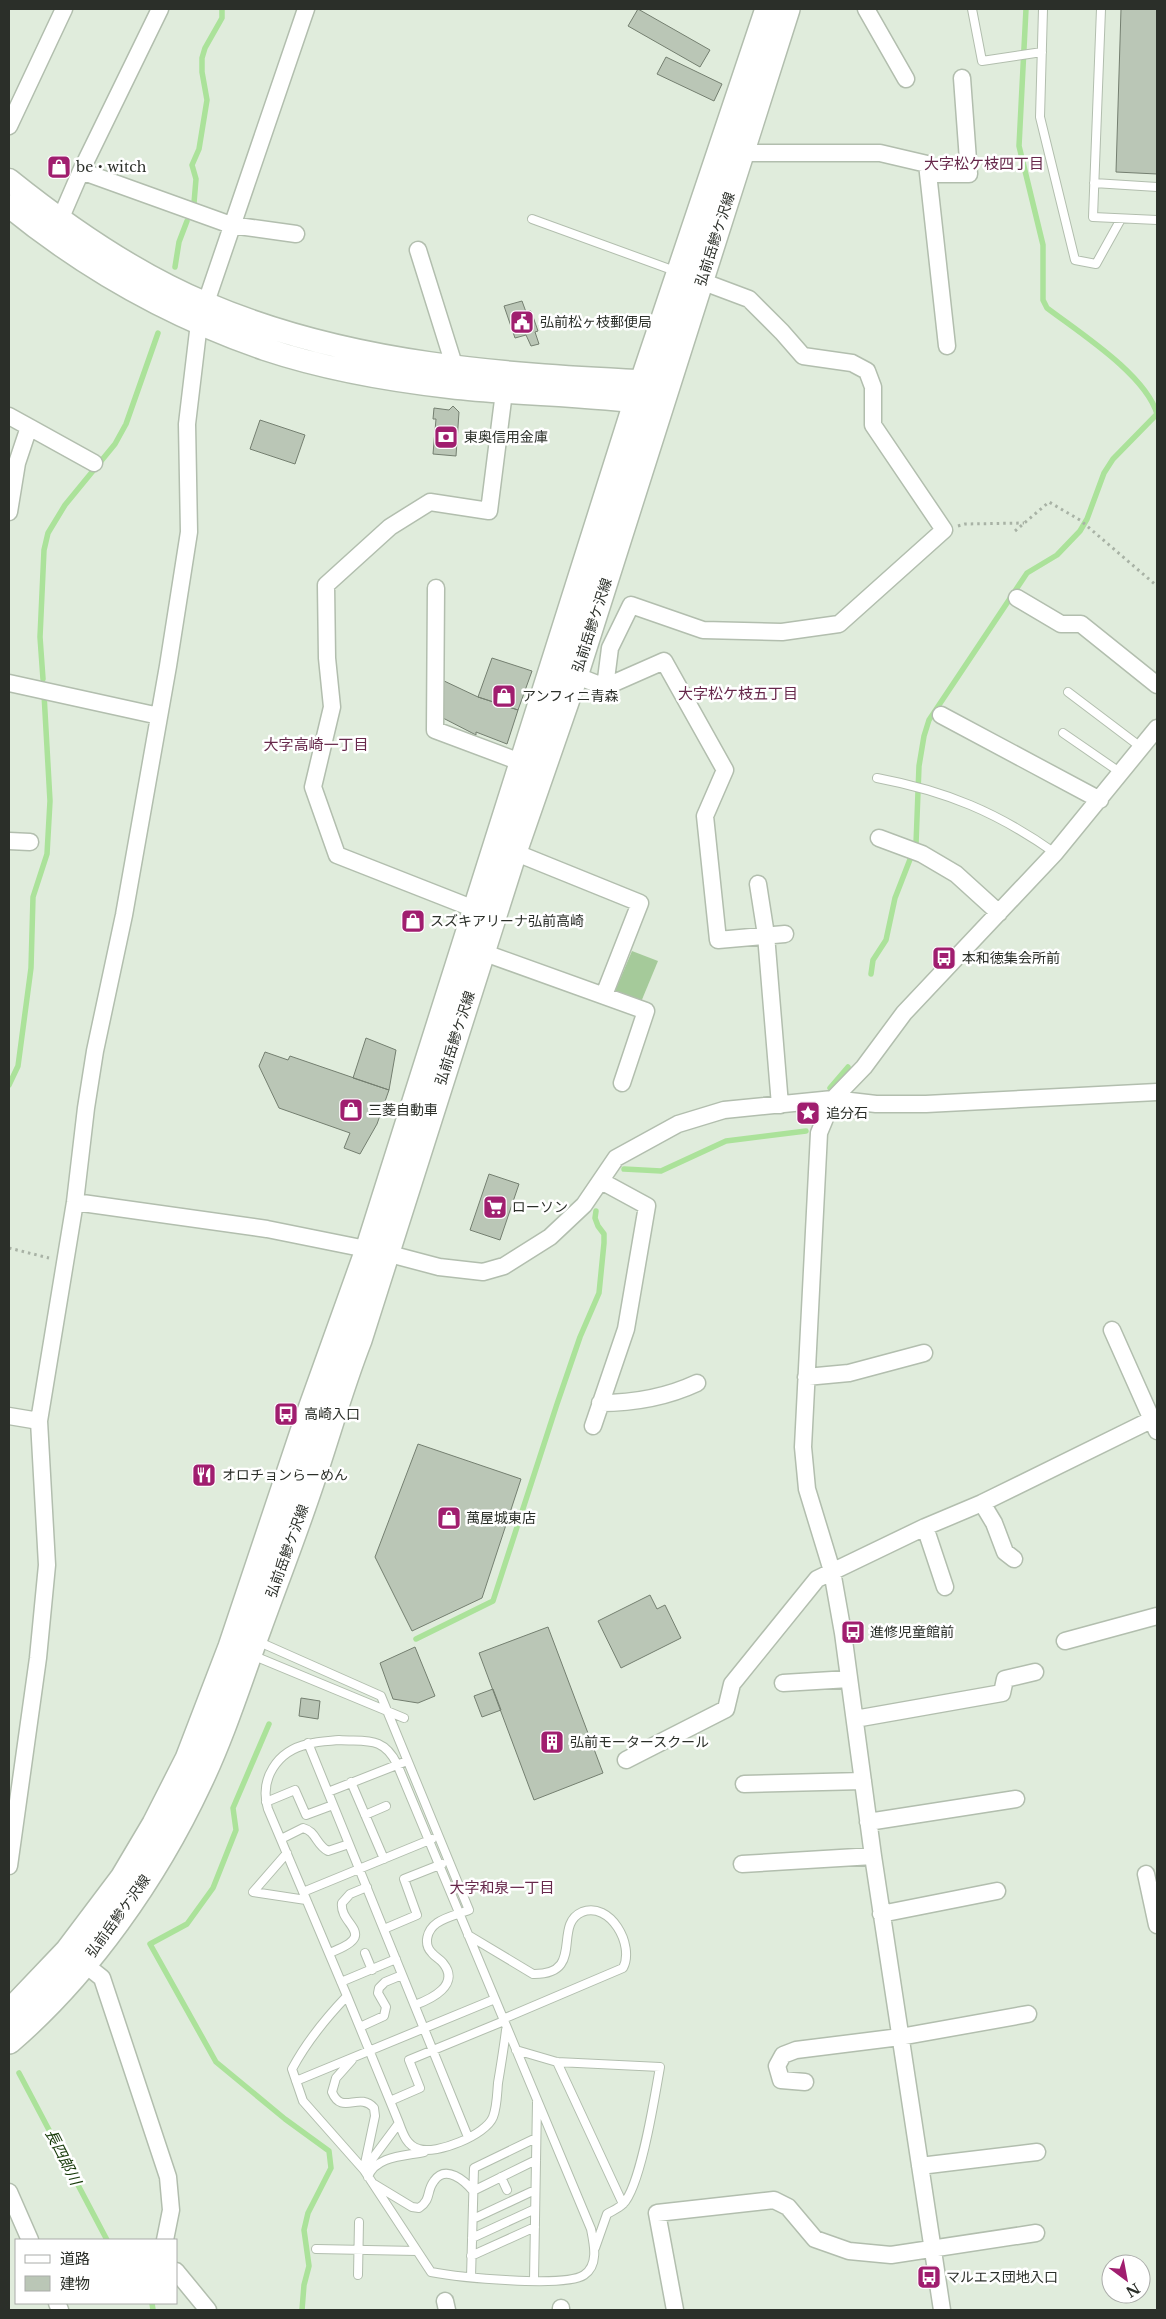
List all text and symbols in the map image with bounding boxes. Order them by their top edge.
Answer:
shop icon: be・witch [46,154,72,180]
district label: 大字松ケ枝四丁目 [924,154,1044,173]
place label: be・witch [75,158,147,176]
street label: 弘前岳鰺ケ沢線 [691,190,739,288]
public building icon: 弘前松ヶ枝郵便局 [509,309,535,335]
place label: 弘前松ヶ枝郵便局 [540,313,652,331]
bank icon: 東奥信用金庫 [433,424,459,450]
place label: 東奥信用金庫 [464,428,548,446]
street label: 弘前岳鰺ケ沢線 [568,576,616,674]
shop icon: アンフィニ青森 [491,683,517,709]
district label: 大字松ケ枝五丁目 [678,684,798,703]
place label: アンフィニ青森 [522,687,619,705]
district label: 大字高崎一丁目 [263,735,369,754]
shop icon: スズキアリーナ弘前高崎 [400,908,426,934]
place label: スズキアリーナ弘前高崎 [430,912,584,930]
bus stop icon: 本和徳集会所前 [931,945,957,971]
place label: 本和徳集会所前 [962,949,1060,967]
street label: 弘前岳鰺ケ沢線 [431,989,479,1087]
shop icon: 三菱自動車 [338,1097,364,1123]
place icon: 追分石 [795,1100,821,1126]
place label: 三菱自動車 [368,1101,438,1119]
place label: 追分石 [826,1104,868,1122]
supermarket icon: ローソン [482,1194,508,1220]
place label: ローソン [512,1198,568,1216]
bus stop icon: 高崎入口 [273,1401,299,1427]
place label: 高崎入口 [304,1405,360,1423]
restaurant icon: オロチョンらーめん [191,1462,217,1488]
place label: オロチョンらーめん [222,1466,348,1484]
street label: 弘前岳鰺ケ沢線 [262,1502,312,1600]
shop icon: 萬屋城東店 [436,1505,462,1531]
place label: 萬屋城東店 [466,1509,536,1527]
bus stop icon: 進修児童館前 [840,1619,866,1645]
place label: 進修児童館前 [870,1623,954,1641]
building icon: 弘前モータースクール [539,1729,565,1755]
place label: 弘前モータースクール [570,1733,709,1751]
street label: 弘前岳鰺ケ沢線 [82,1871,154,1961]
district label: 大字和泉一丁目 [449,1878,555,1897]
water label: 長四郎川 [41,2126,86,2190]
legend [15,2239,178,2304]
text: 道路 [60,2249,90,2268]
north arrow [1101,2254,1151,2304]
bus stop icon: マルエス団地入口 [916,2264,942,2290]
place label: マルエス団地入口 [946,2268,1058,2286]
text: 建物 [60,2274,90,2293]
text: N [1123,2279,1143,2301]

